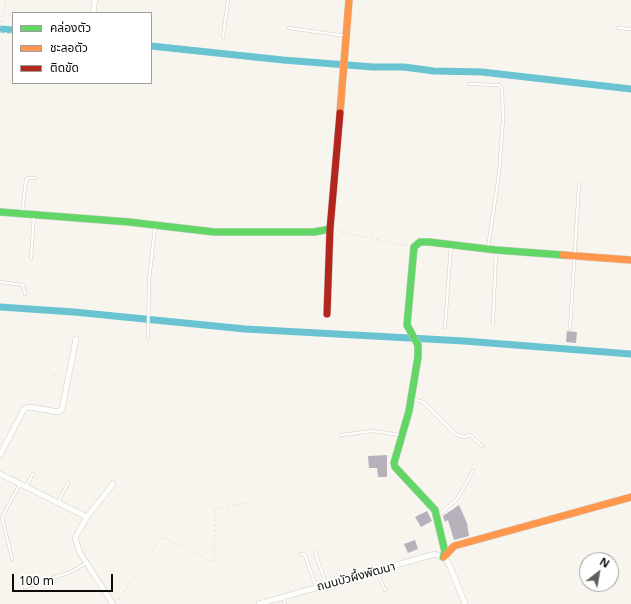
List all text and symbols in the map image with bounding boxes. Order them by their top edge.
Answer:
legend [12,12,152,84]
text: คล่องตัว [50,19,91,36]
text: ชะลอตัว [50,39,88,56]
text: ติดขัด [50,59,79,76]
north arrow [579,552,619,592]
text: N [597,553,613,571]
street label: ถนนบัวผึ้งพัฒนา [315,560,397,594]
scale bar [14,566,115,592]
text: 100 m [19,572,54,589]

